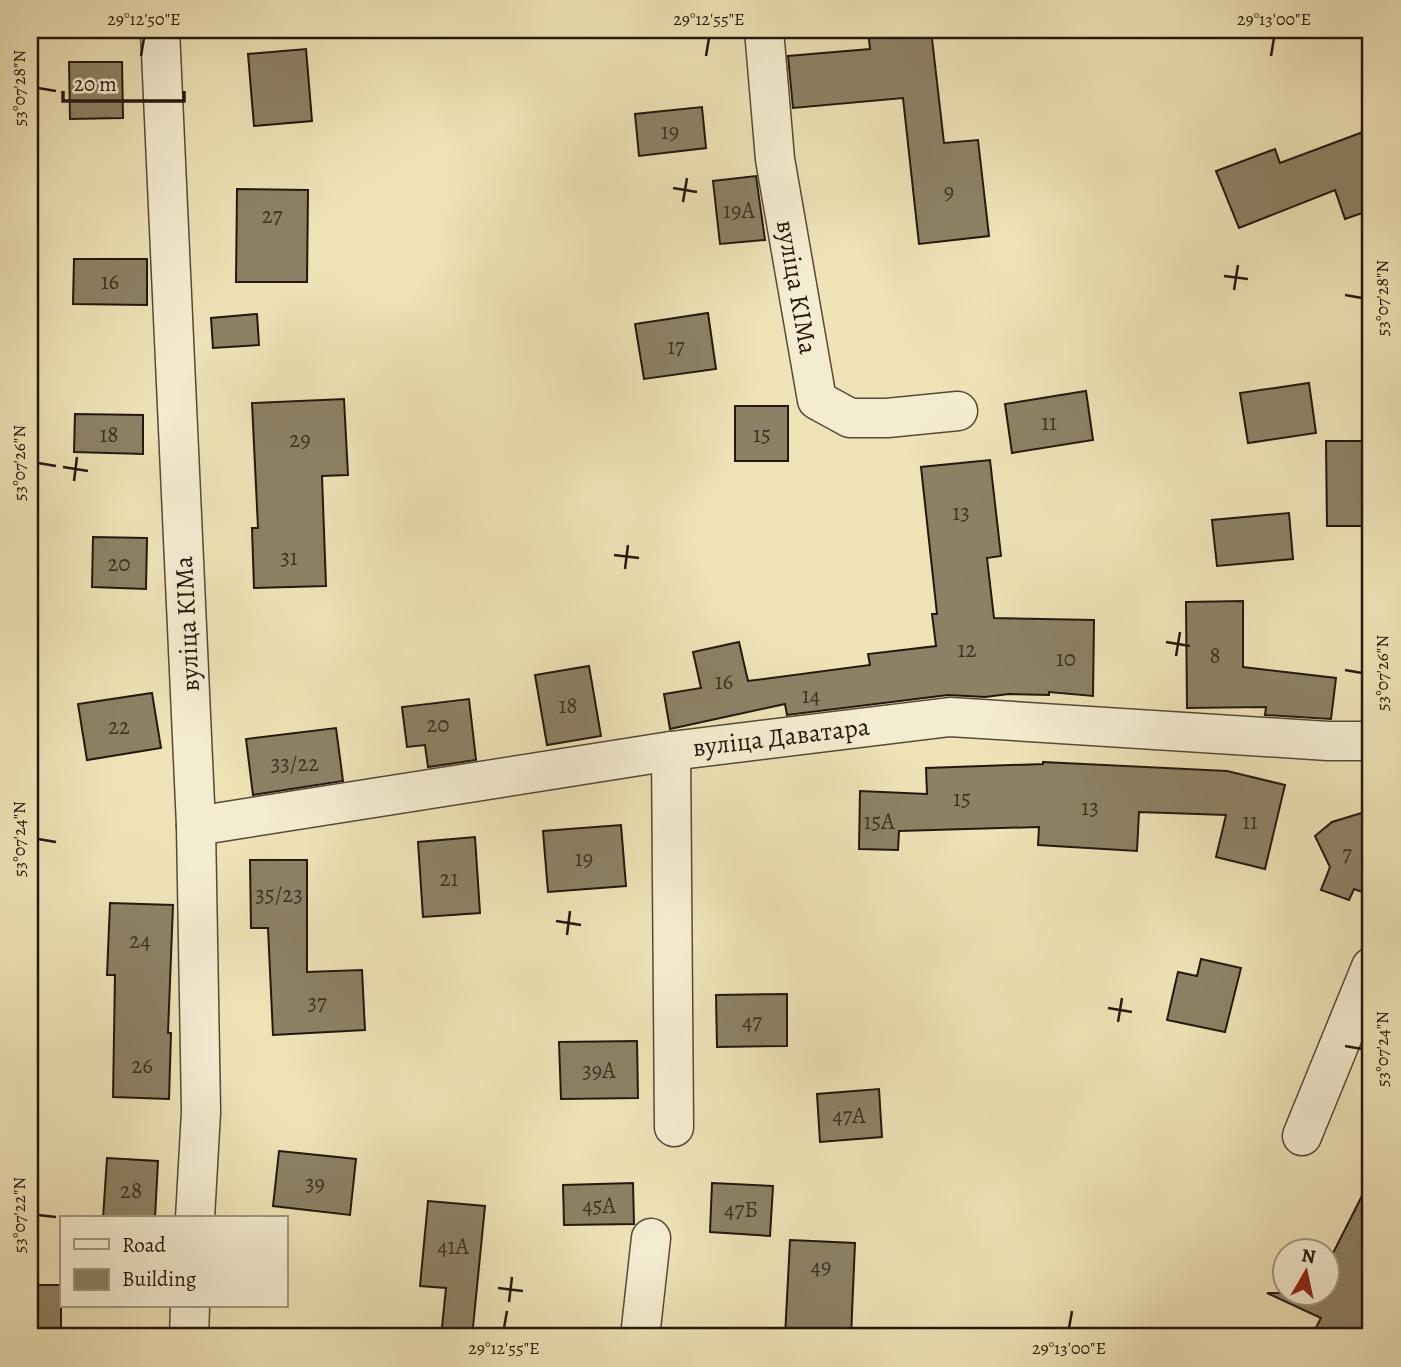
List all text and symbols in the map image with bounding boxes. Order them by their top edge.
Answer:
text: 29°12'50"E [107,7,181,31]
text: 29°12'55"E [673,7,745,31]
text: 29°13'00"E [1237,7,1311,31]
text: 53°07'28"N [7,50,31,126]
scale bar [63,60,184,104]
text: 20 m [74,70,117,98]
house number: 19 [661,116,679,147]
house number: 9 [944,176,954,207]
house number: 19А [723,195,755,226]
house number: 27 [262,200,283,231]
street label: вуліца КІМа [768,217,826,357]
text: 53°07'28"N [1370,260,1394,336]
house number: 16 [101,266,119,297]
house number: 17 [667,331,685,362]
house number: 11 [1041,407,1057,438]
house number: 18 [99,419,119,450]
house number: 15 [753,419,771,450]
house number: 29 [289,424,311,455]
text: 53°07'26"N [7,425,31,501]
house number: 13 [952,497,970,528]
house number: 31 [280,542,298,573]
house number: 20 [107,548,131,579]
street label: вуліца КІМа [166,555,208,693]
house number: 12 [958,634,976,665]
text: 53°07'26"N [1370,635,1394,711]
house number: 8 [1209,640,1221,671]
house number: 10 [1056,643,1076,674]
house number: 16 [715,666,733,697]
house number: 14 [802,680,820,711]
house number: 18 [558,690,578,721]
house number: 20 [426,709,450,740]
street label: вуліца Даватара [690,709,872,765]
house number: 22 [108,711,130,742]
house number: 33/22 [271,748,319,779]
house number: 15 [953,783,971,814]
house number: 13 [1081,792,1099,823]
text: 53°07'24"N [7,801,31,877]
house number: 15А [863,806,895,837]
house number: 11 [1242,806,1258,837]
house number: 7 [1342,838,1352,869]
house number: 19 [575,843,593,874]
house number: 21 [440,863,459,894]
house number: 35/23 [255,879,303,910]
house number: 24 [129,925,151,956]
house number: 37 [307,987,327,1018]
house number: 47 [742,1006,762,1037]
text: 53°07'24"N [1370,1011,1394,1087]
house number: 26 [131,1050,153,1081]
house number: 39А [582,1055,616,1086]
house number: 47А [832,1100,866,1131]
house number: 39 [305,1168,325,1199]
house number: 28 [120,1175,142,1206]
text: 53°07'22"N [7,1177,31,1253]
house number: 45А [582,1190,616,1221]
house number: 47Б [724,1194,758,1225]
legend [60,1216,287,1308]
text: Road [122,1231,166,1259]
house number: 41А [437,1231,469,1262]
north arrow [1272,1238,1342,1308]
text: N [1300,1242,1318,1270]
house number: 49 [811,1251,831,1282]
text: Building [122,1265,197,1293]
text: 29°12'55"E [468,1336,540,1360]
text: 29°13'00"E [1032,1336,1106,1360]

